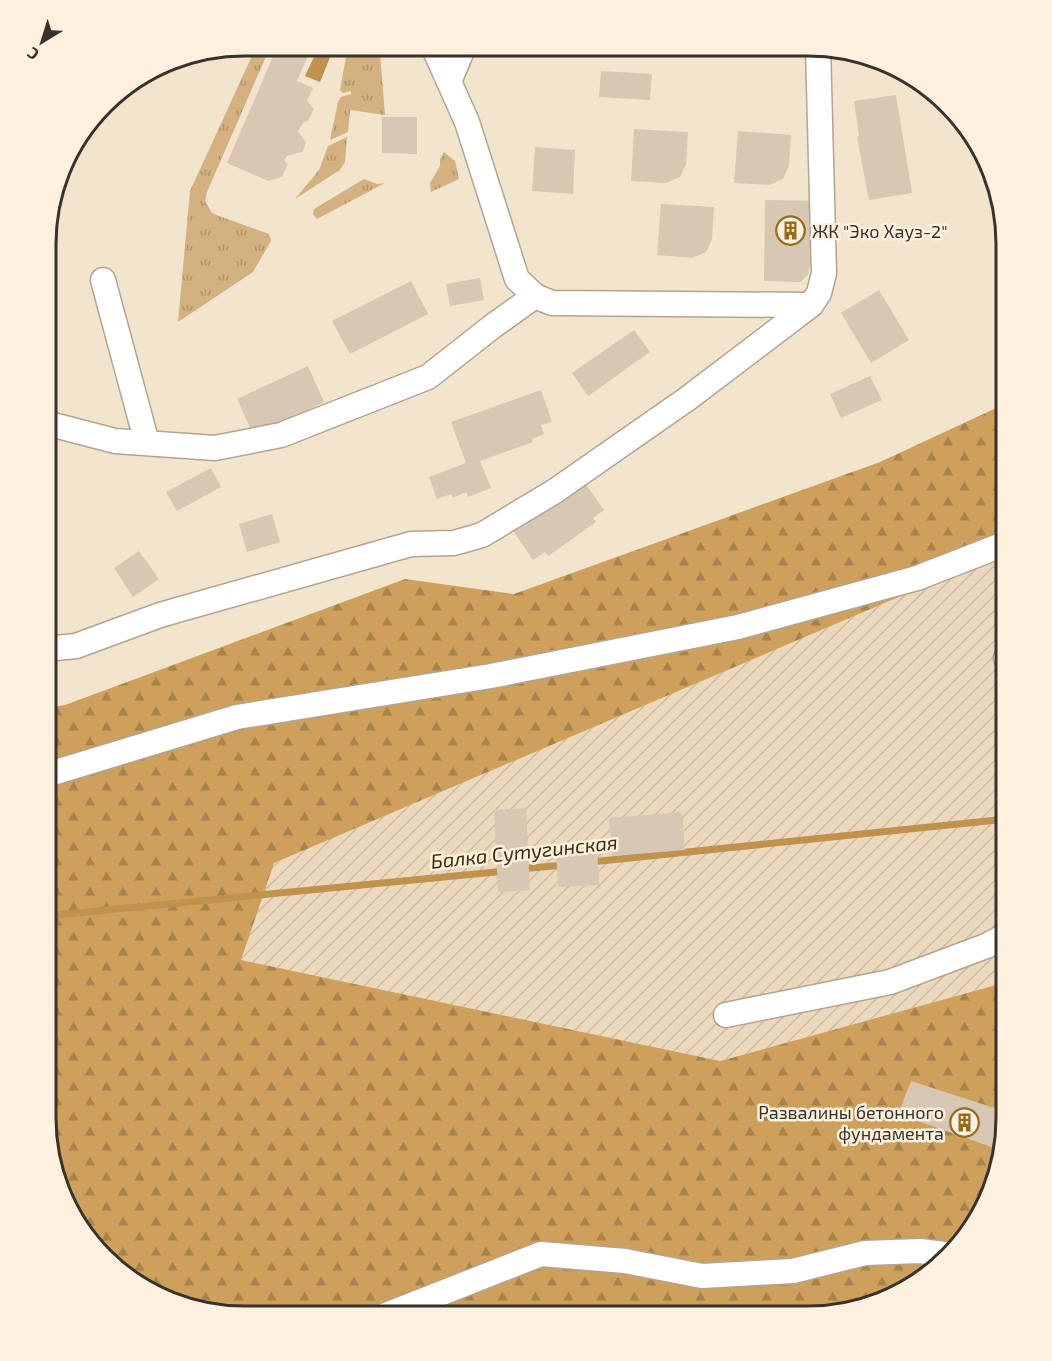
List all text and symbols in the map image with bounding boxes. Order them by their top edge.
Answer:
north arrow [12,12,72,72]
text: С [23,44,42,65]
building icon: ЖК "Эко Хауз-2" [775,215,807,247]
place label: ЖК "Эко Хауз-2" [812,220,948,242]
water label: Балка Сутугинская [429,829,619,873]
place label: Развалины бетонного фундамента [758,1101,944,1144]
building icon: Развалины бетонного фундамента [949,1106,981,1138]

